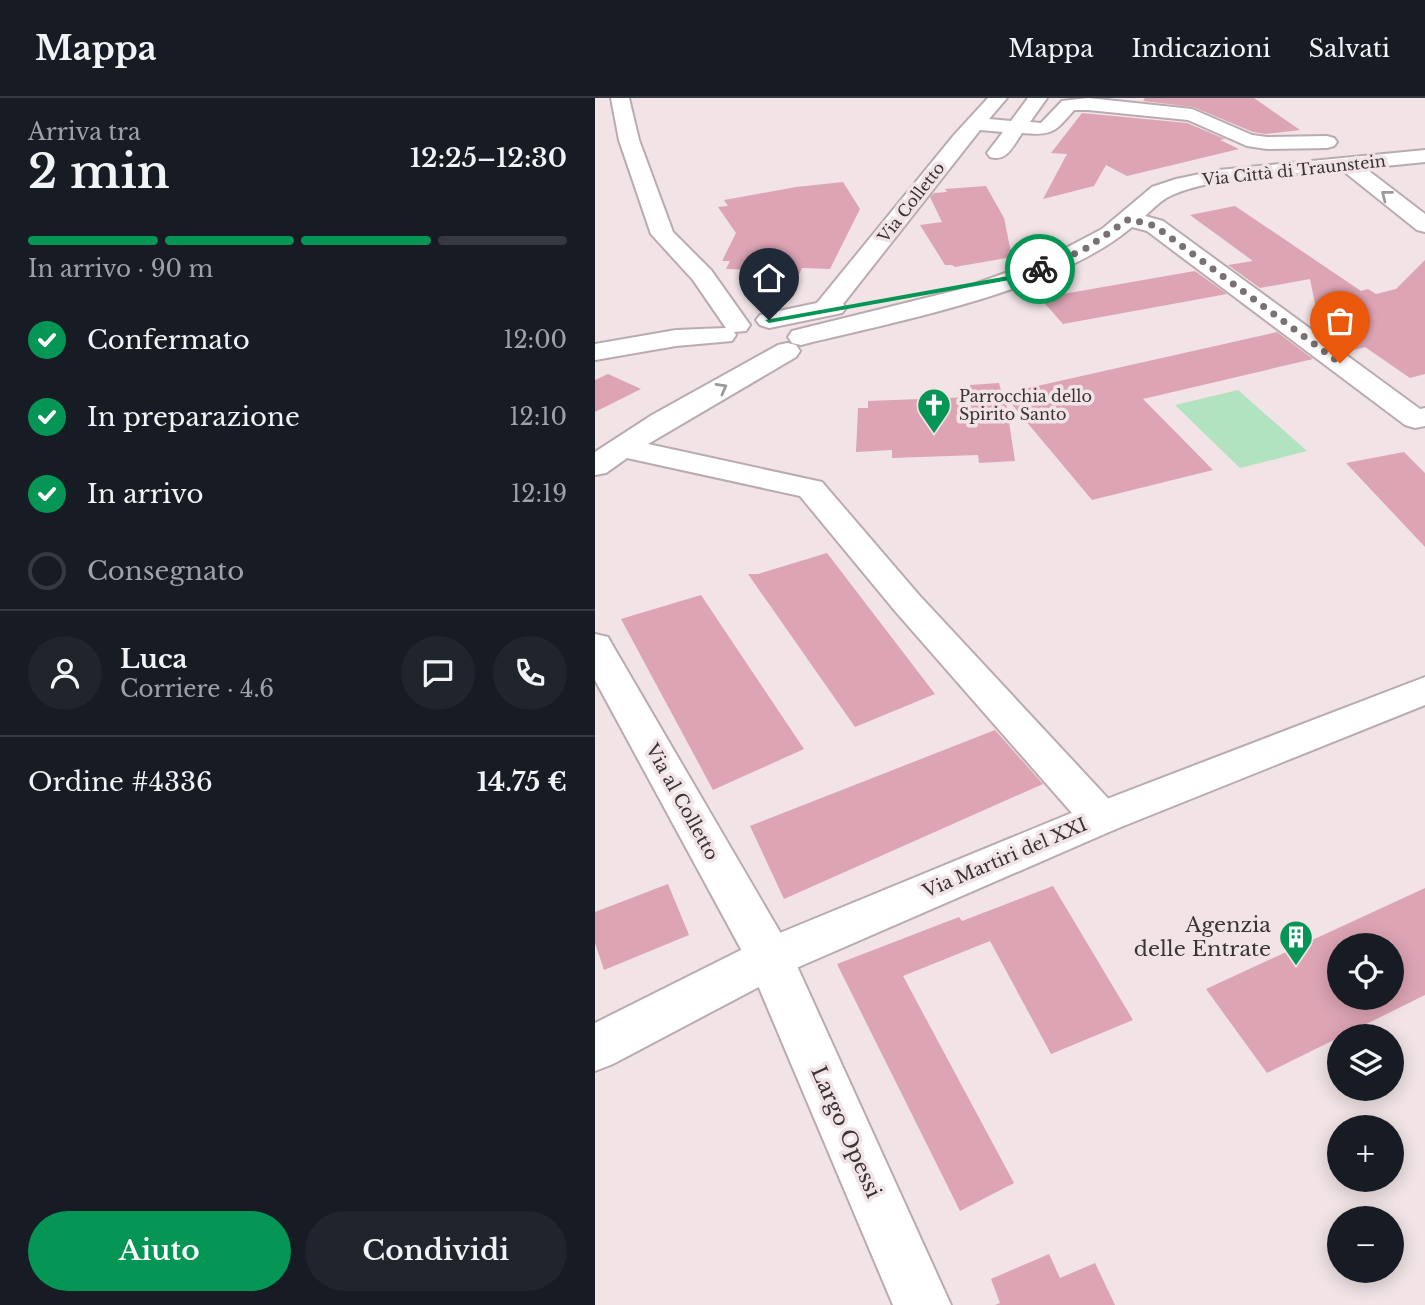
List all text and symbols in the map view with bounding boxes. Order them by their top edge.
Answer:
text: Mappa [35,28,157,69]
text: Mappa [1008,34,1094,63]
text: Indicazioni [1132,34,1271,63]
text: Salvati [1309,34,1390,63]
text: Arriva tra [28,118,141,146]
text: 12:25–12:30 [410,142,567,174]
text: 2 min [28,143,170,200]
street label: Via Città di Traunstein [1200,150,1387,190]
street label: Via Colletto [873,158,949,247]
one-way arrow [1381,190,1394,203]
courier [1005,234,1075,304]
pin [739,248,799,320]
icon: bike [1021,250,1059,288]
text: In arrivo · 90 m [28,255,213,283]
icon: home [750,259,788,297]
pin [1310,291,1370,363]
icon: bag [1321,302,1359,340]
icon: check [28,321,66,359]
text: Confermato [87,324,250,356]
text: 12:00 [503,326,567,354]
one-way arrow [715,383,727,396]
church icon: Parrocchia dello Spirito Santo [915,386,953,435]
place label: Parrocchia dello Spirito Santo [959,386,1092,424]
icon: check [28,398,66,436]
text: In preparazione [87,401,300,433]
text: 12:10 [509,403,567,431]
icon: check [28,475,66,513]
text: In arrivo [87,478,203,510]
text: 12:19 [511,480,567,508]
text: Consegnato [87,555,244,587]
button: person [28,636,102,710]
button: chat [401,636,475,710]
button: phone [493,636,567,710]
text: Luca [120,643,187,675]
text: Corriere · 4.6 [120,675,274,703]
street label: Via al Colletto [640,739,723,864]
text: Ordine #4336 [28,766,213,798]
text: 14.75 € [477,766,567,798]
street label: Via Martiri del XXI [919,813,1090,903]
place label: Agenzia delle Entrate [1134,912,1271,962]
building icon: Agenzia delle Entrate [1277,918,1315,967]
map controls [1327,933,1404,1283]
button: locate [1327,933,1404,1010]
button: layers [1327,1024,1404,1101]
street label: Largo Opessi [805,1062,887,1202]
button: + [1327,1115,1404,1192]
button: − [1327,1206,1404,1283]
button: Aiuto [28,1211,291,1291]
button: Condividi [305,1211,567,1291]

